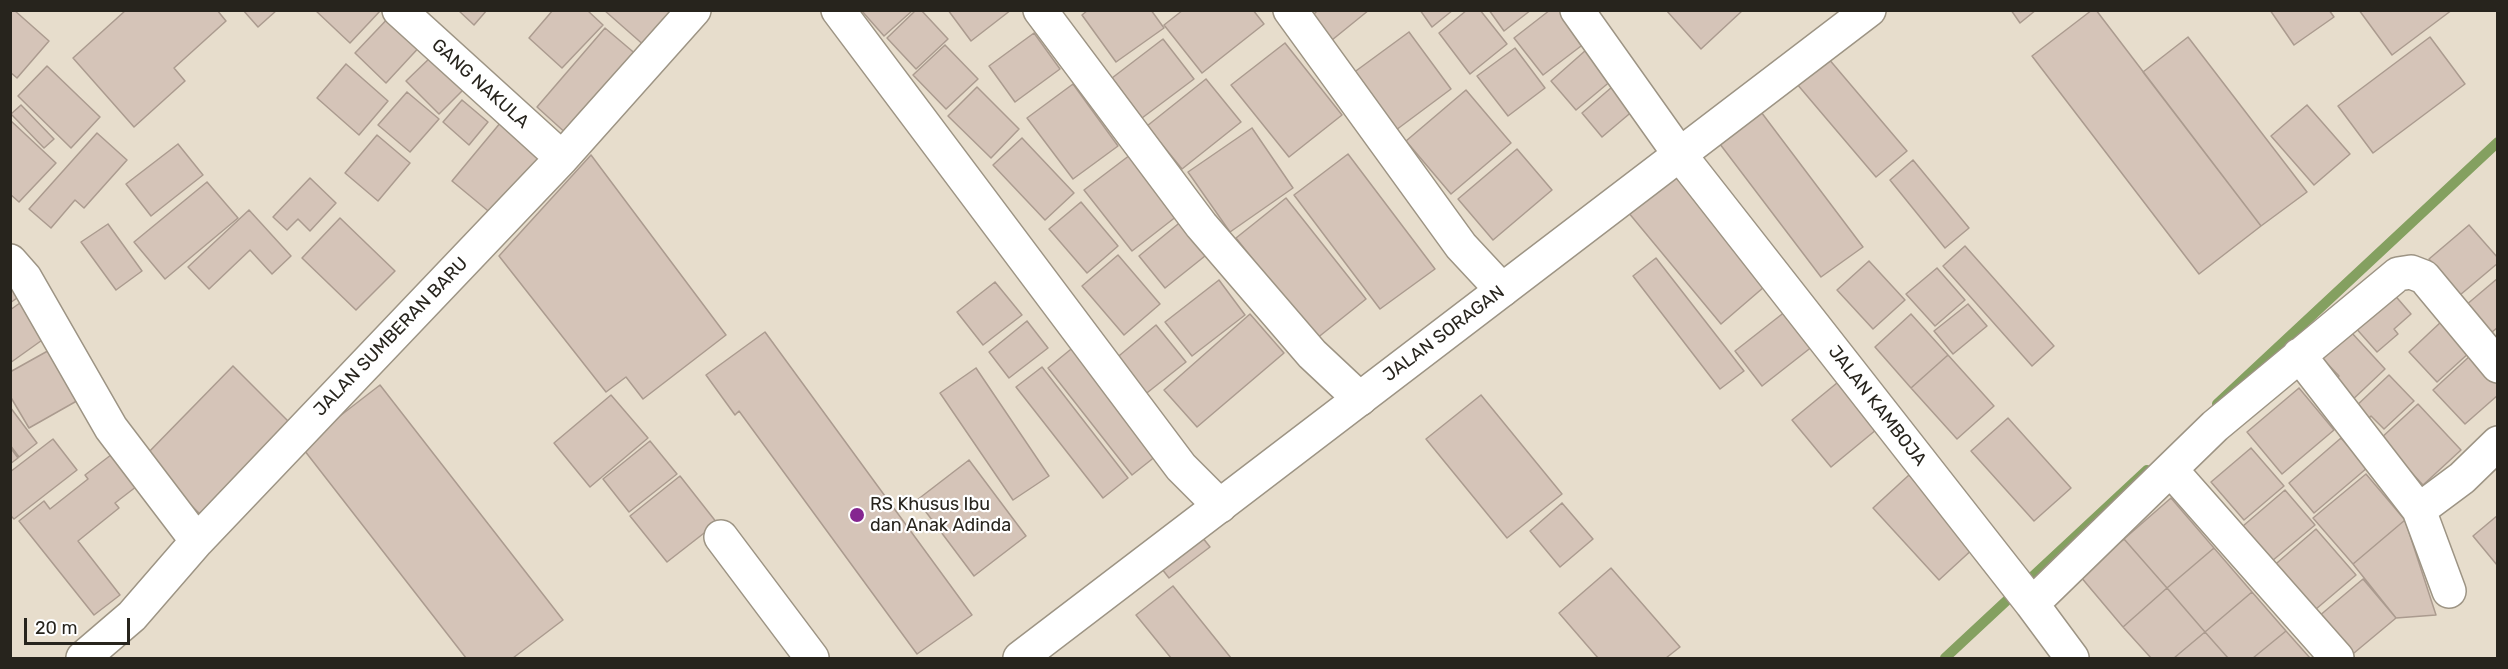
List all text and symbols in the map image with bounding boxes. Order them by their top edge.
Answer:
street label: GANG NAKULA [427,35,533,133]
street label: JALAN SUMBERAN BARU [309,253,473,421]
street label: JALAN SORAGAN [1379,281,1509,387]
street label: JALAN KAMBOJA [1823,341,1931,471]
place label: RS Khusus Ibu dan Anak Adinda [870,494,1011,536]
marker: RS Khusus Ibu dan Anak Adinda [848,506,866,524]
scale bar [27,606,134,644]
text: 20 m [35,617,77,639]

